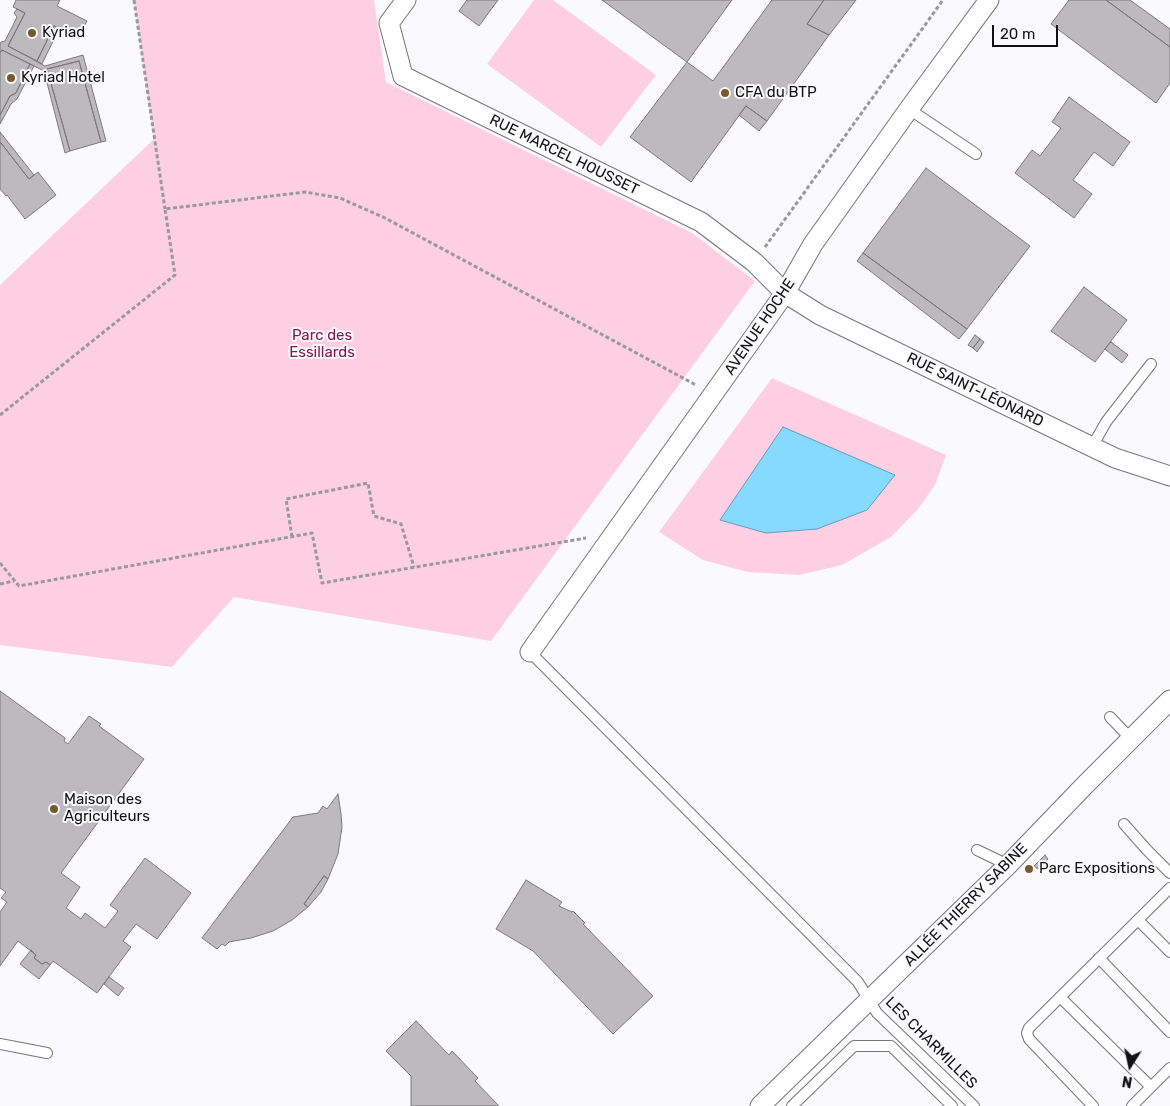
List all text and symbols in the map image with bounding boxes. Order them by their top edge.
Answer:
scale bar [995,15,1061,47]
place label: Kyriad [42,24,85,42]
text: 20 m [1000,25,1035,43]
marker: Kyriad [26,27,38,39]
place label: Kyriad Hotel [21,69,105,87]
marker: Kyriad Hotel [5,72,17,84]
place label: CFA du BTP [735,84,817,102]
marker: CFA du BTP [719,87,731,99]
street label: RUE MARCEL HOUSSET [486,111,642,199]
street label: AVENUE HOCHE [721,275,799,379]
park label: Parc des Essillards [289,327,355,362]
street label: RUE SAINT-LÉONARD [904,349,1046,431]
place label: Maison des Agriculteurs [64,791,150,826]
marker: Maison des Agriculteurs [48,803,60,815]
street label: ALLÉE THIERRY SABINE [901,840,1031,970]
place label: Parc Expositions [1039,860,1155,878]
marker: Parc Expositions [1023,863,1035,875]
street label: LES CHARMILLES [881,993,981,1093]
north arrow [1105,1041,1155,1091]
text: N [1121,1072,1134,1091]

